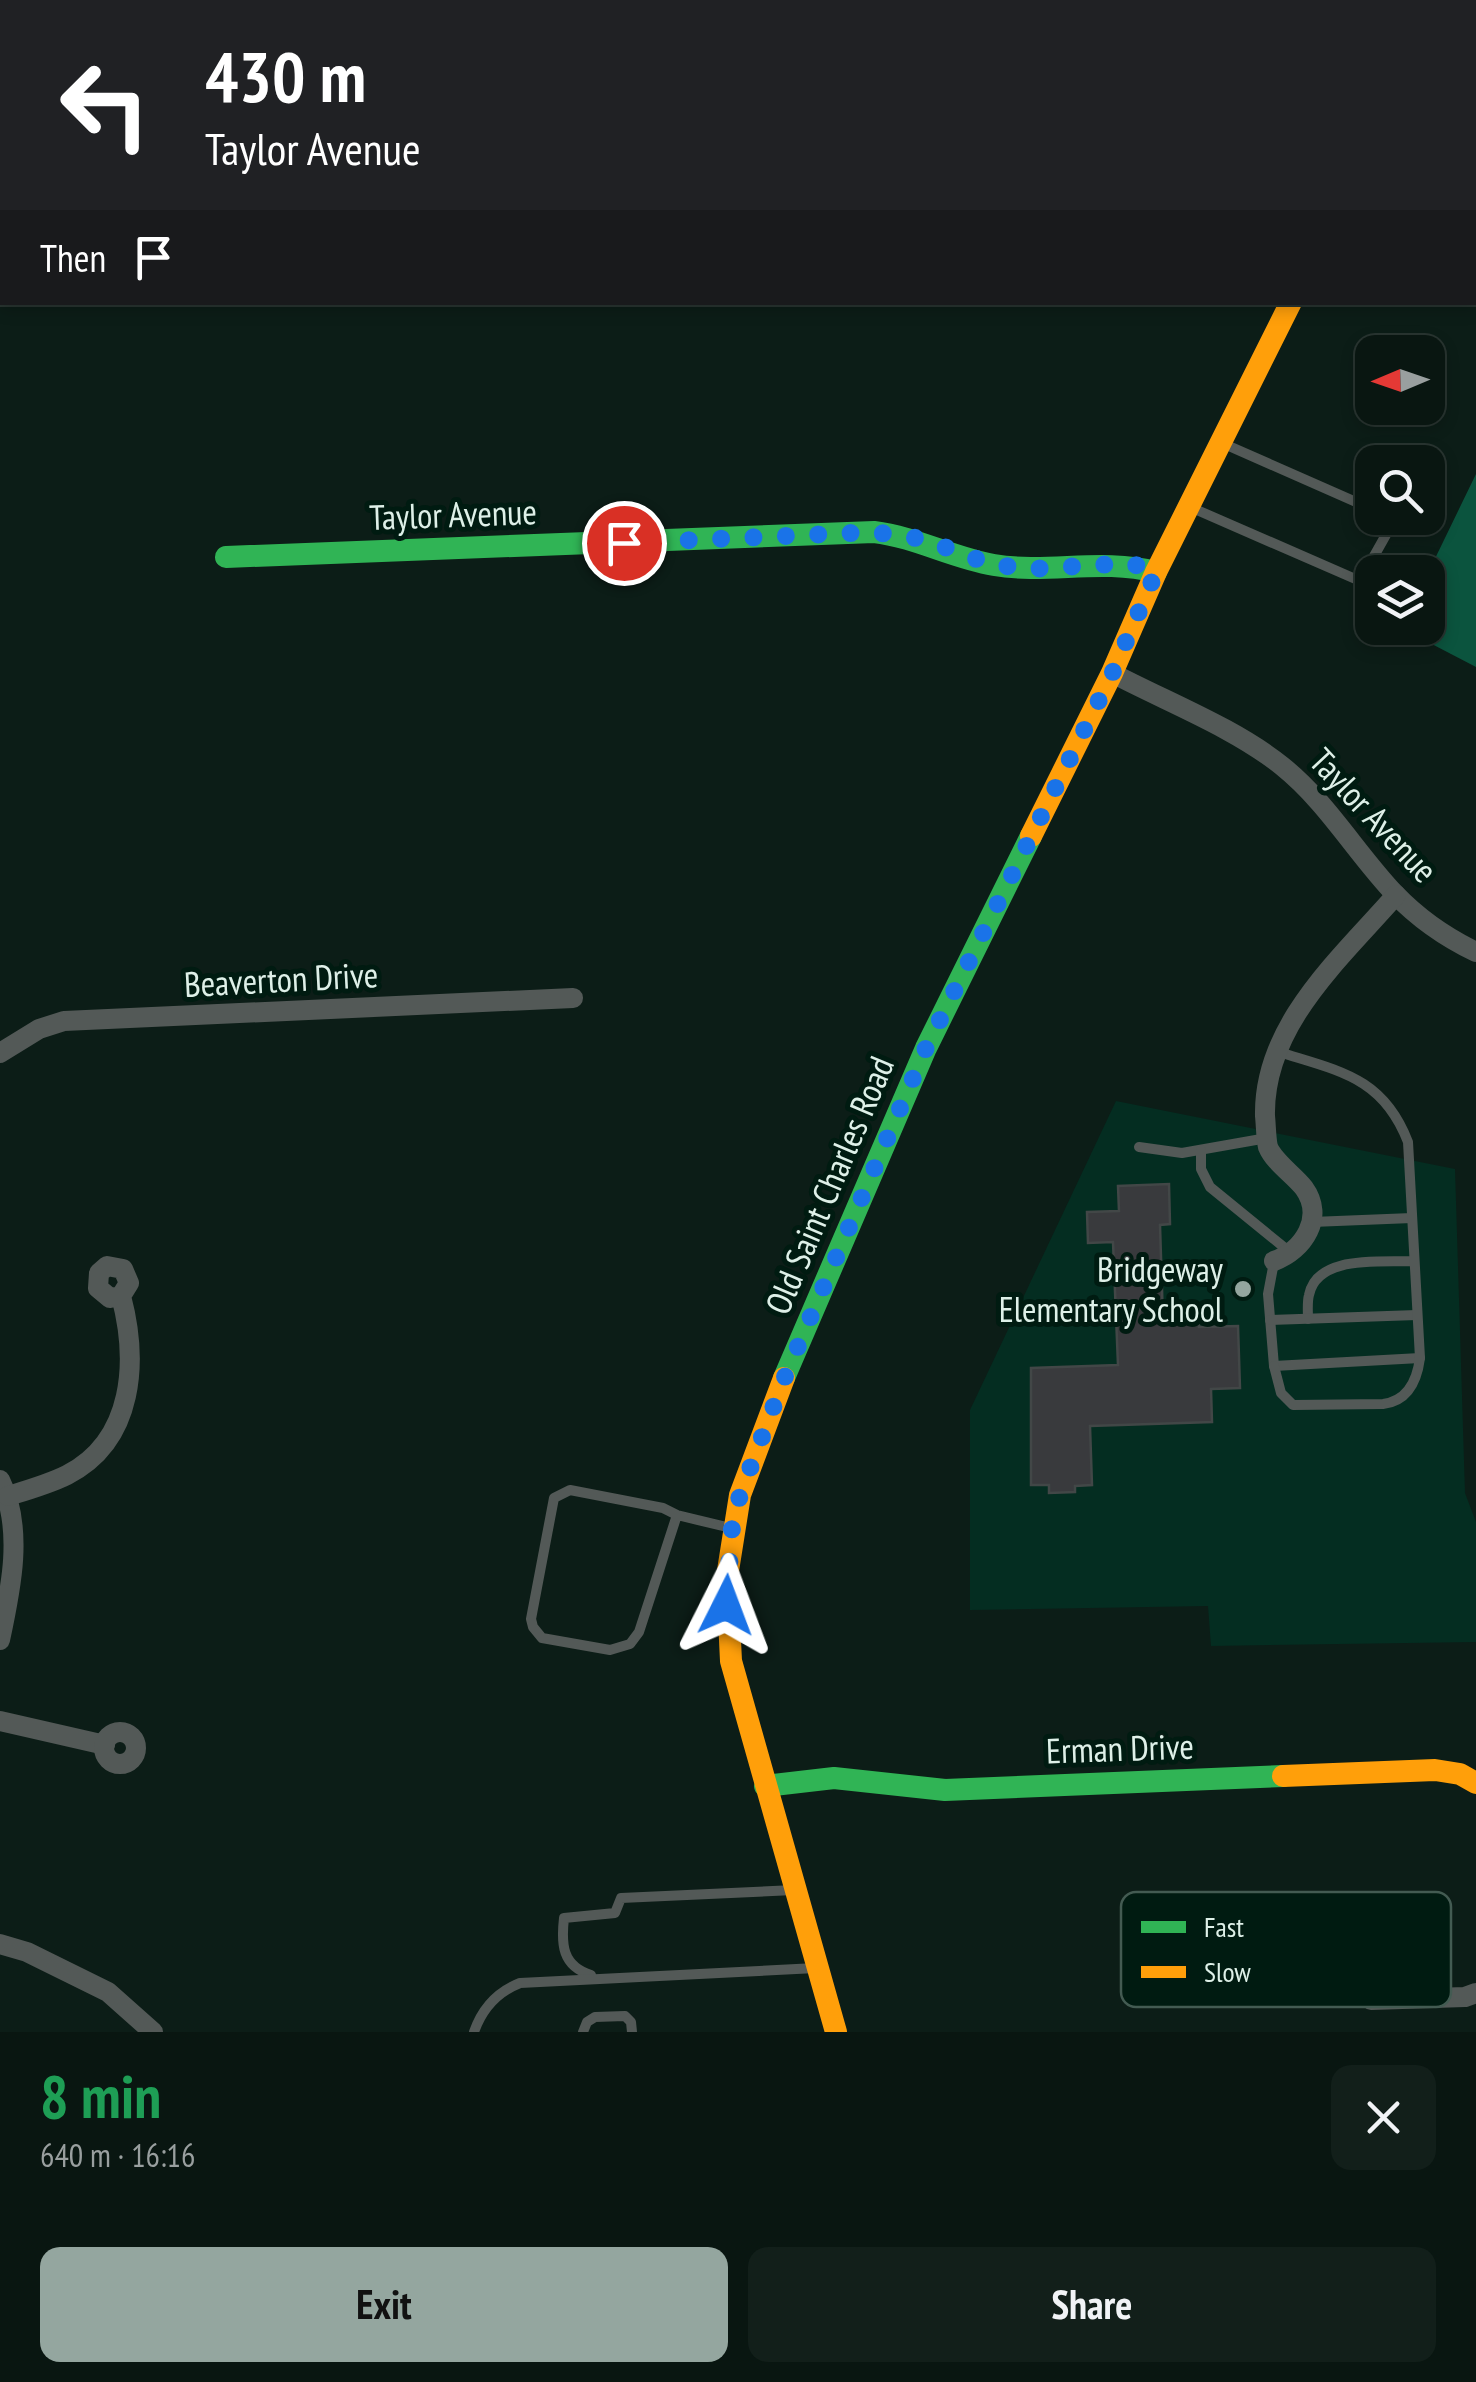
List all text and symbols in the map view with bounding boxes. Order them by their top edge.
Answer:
text: 430 m [205,31,366,121]
icon: left [40,40,170,170]
text: Taylor Avenue [205,119,421,177]
icon: arrive [126,230,181,285]
text: Then [40,233,106,282]
north arrow [1355,335,1445,425]
map controls [1355,335,1445,645]
button: search [1355,445,1445,535]
street label: Taylor Avenue [368,488,538,540]
pin [582,501,667,586]
icon: arrive [597,516,652,571]
button: layers [1355,555,1445,645]
street label: Taylor Avenue [1300,738,1448,892]
street label: Beaverton Drive [183,951,379,1007]
street label: Old Saint Charles Road [754,1049,904,1321]
place label: Bridgeway Elementary School [999,1246,1224,1332]
marker: Bridgeway Elementary School [1232,1278,1254,1300]
position arrow [674,1553,778,1657]
street label: Erman Drive [1045,1722,1195,1774]
legend [1121,1892,1451,2007]
text: Fast [1204,1908,1244,1945]
text: Slow [1204,1953,1251,1990]
text: 8 min [40,2057,161,2135]
button: close [1331,2065,1436,2170]
text: 640 m · 16:16 [40,2134,195,2176]
button: Exit [40,2247,728,2362]
button: Share [748,2247,1436,2362]

